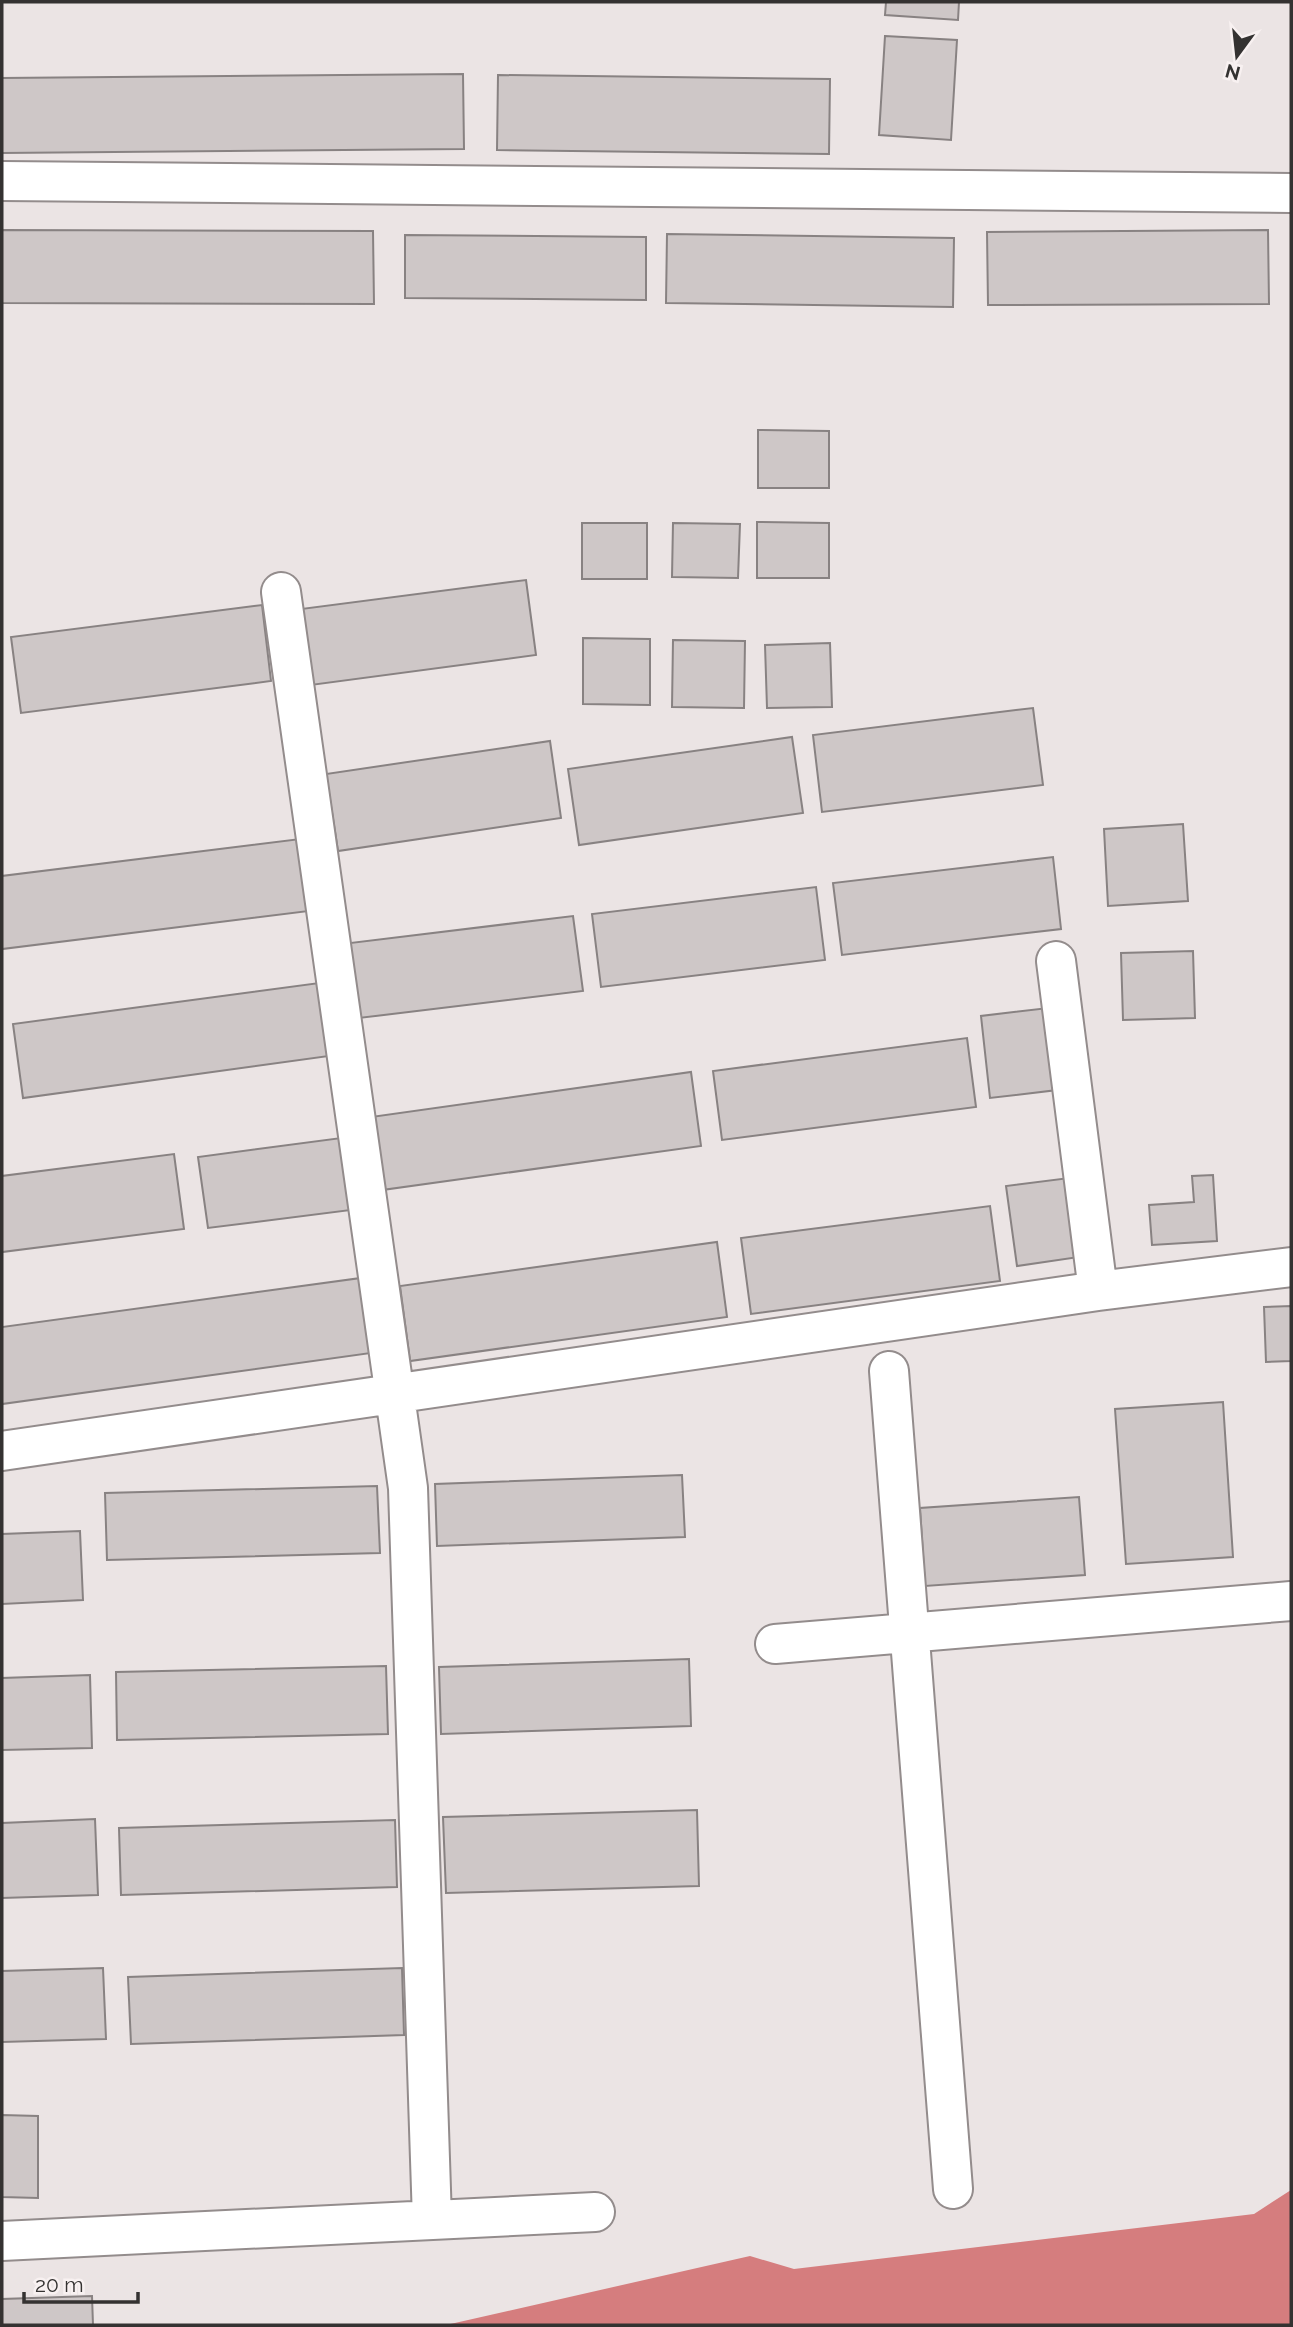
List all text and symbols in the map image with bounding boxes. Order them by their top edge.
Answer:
north arrow [1202,21,1272,91]
text: N [1223,60,1242,85]
scale bar [24,2260,138,2304]
text: 20 m [35,2272,83,2297]

